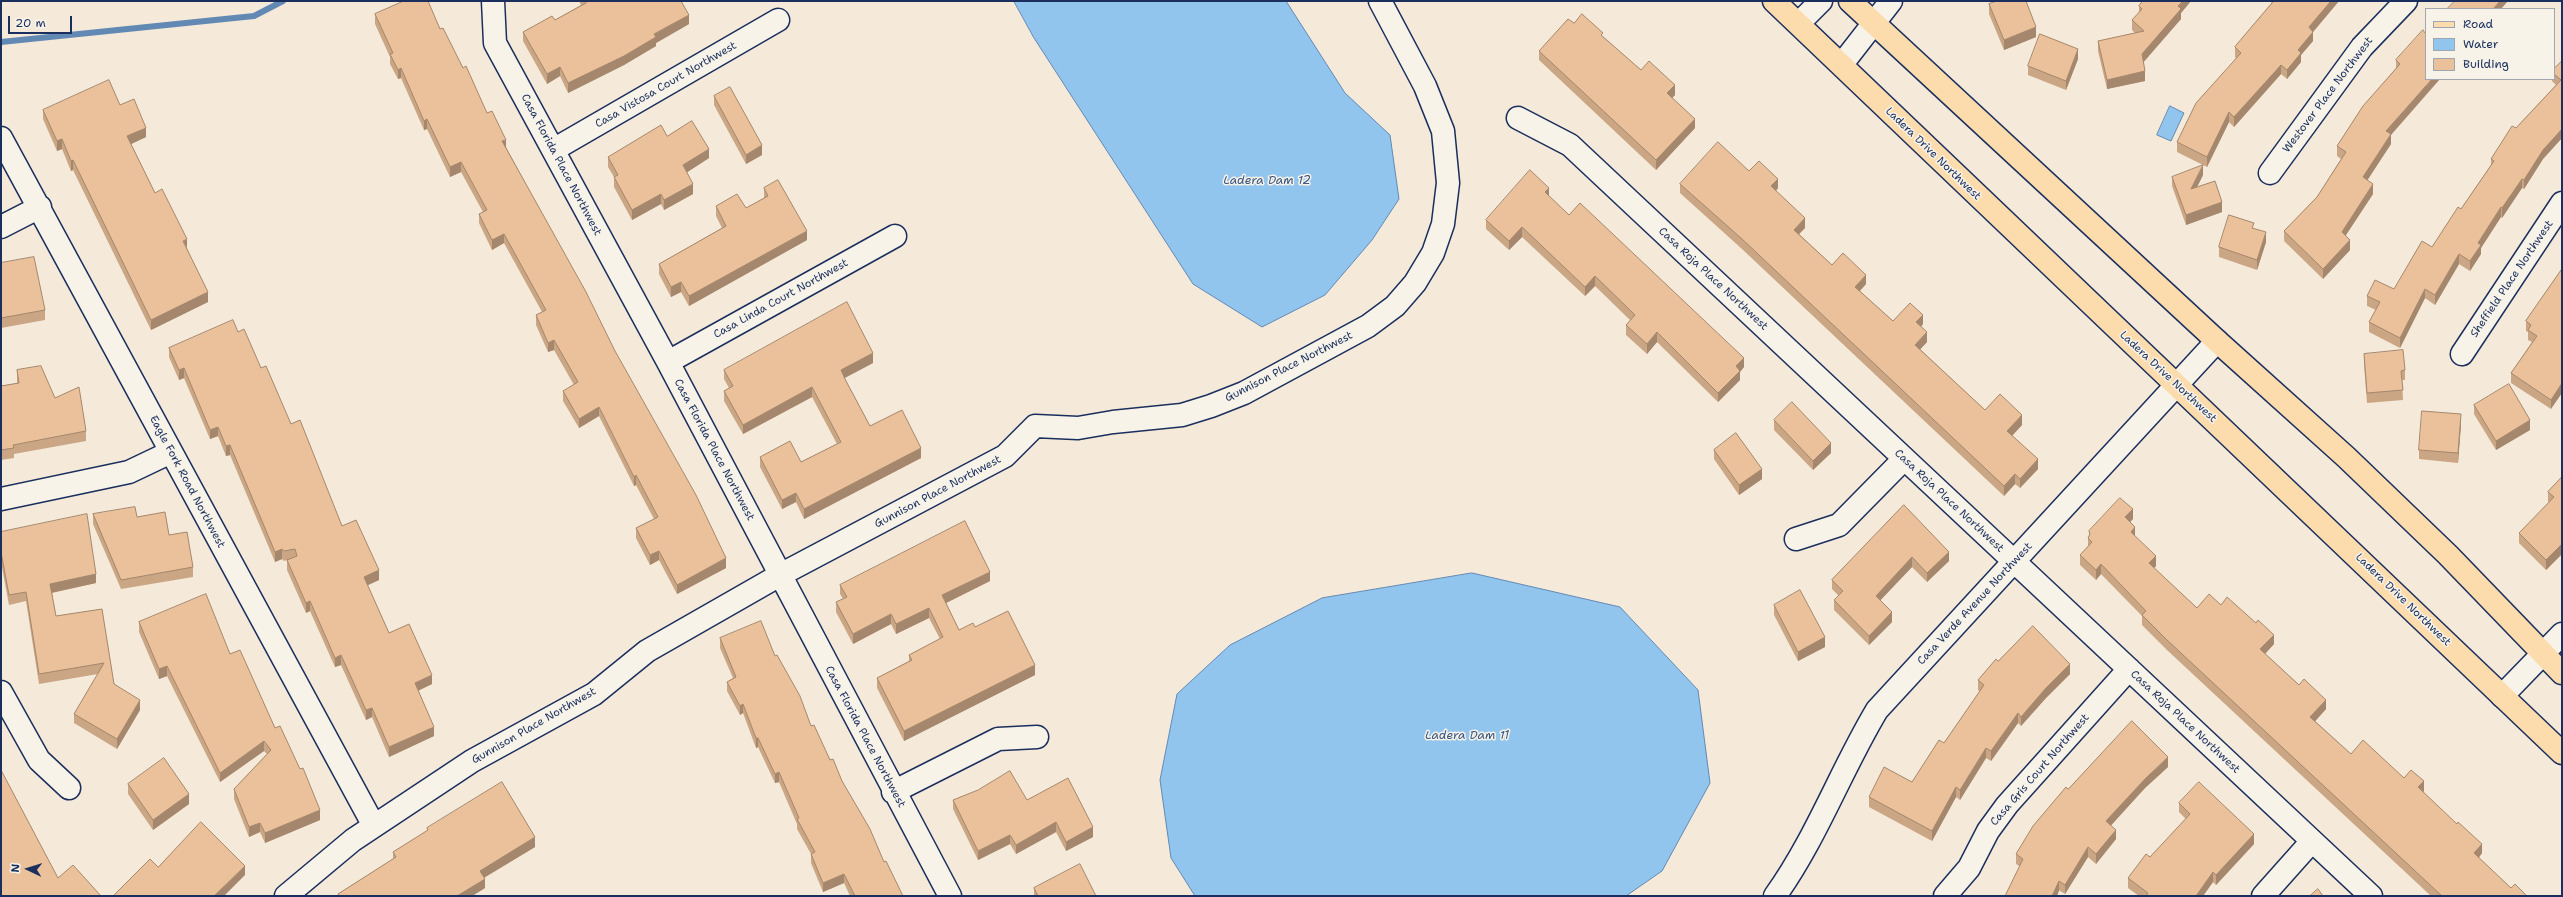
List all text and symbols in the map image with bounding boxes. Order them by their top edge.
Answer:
scale bar [10,8,74,34]
legend [2425,8,2555,80]
text: 20 m [15,15,46,31]
text: Road [2463,16,2493,32]
street label: Westover Place Northwest [2280,35,2376,155]
text: Water [2463,36,2498,52]
street label: Casa Vistosa Court Northwest [593,39,739,131]
text: Building [2463,56,2509,72]
street label: Casa Florida Place Northwest [518,92,604,238]
street label: Ladera Drive Northwest [1882,105,1984,203]
water label: Ladera Dam 12 [1223,174,1311,188]
street label: Sheffield Place Northwest [2468,218,2556,340]
street label: Casa Roja Place Northwest [1656,225,1770,333]
street label: Casa Linda Court Northwest [712,256,850,342]
street label: Gunnison Place Northwest [1223,329,1355,405]
street label: Ladera Drive Northwest [2117,329,2219,425]
street label: Casa Florida Place Northwest [671,377,757,523]
street label: Eagle Fork Road Northwest [146,413,228,551]
street label: Casa Roja Place Northwest [1892,447,2006,555]
street label: Gunnison Place Northwest [872,453,1004,531]
street label: Casa Verde Avenue Northwest [1915,540,2035,668]
street label: Ladera Drive Northwest [2352,551,2454,649]
street label: Casa Florida Place Northwest [822,664,908,810]
street label: Casa Roja Place Northwest [2128,668,2242,776]
street label: Gunnison Place Northwest [469,685,599,767]
street label: Casa Gris Court Northwest [1988,711,2092,829]
water label: Ladera Dam 11 [1425,729,1509,743]
north arrow [8,849,48,889]
text: N [8,863,23,873]

